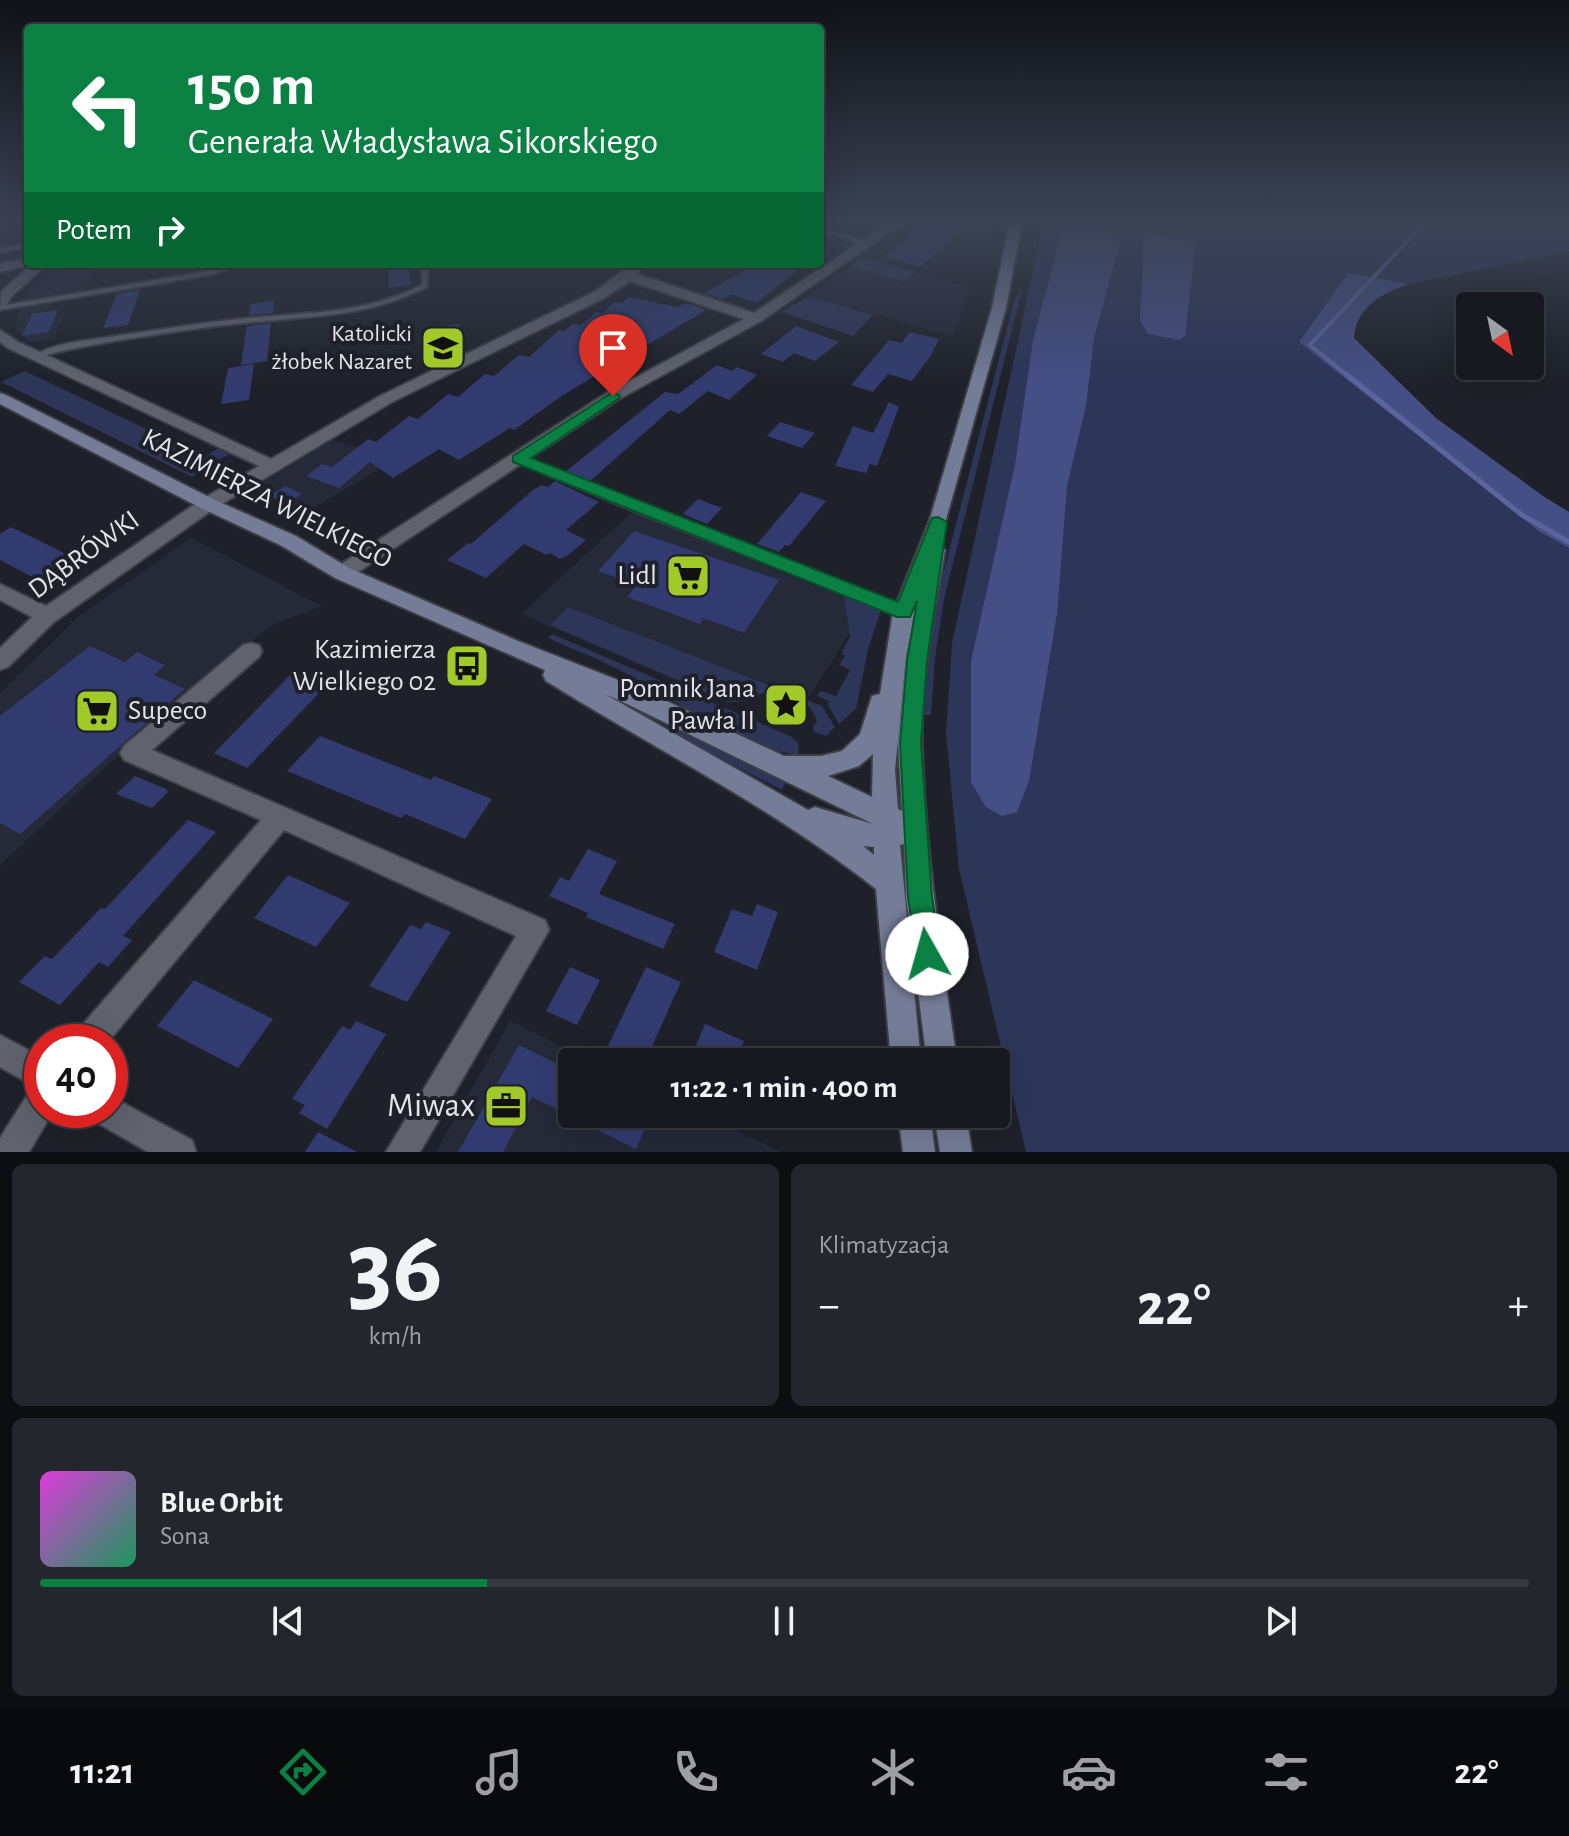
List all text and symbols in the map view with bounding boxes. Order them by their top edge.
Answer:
icon: left [56,56,160,160]
text: 150 m [188,59,315,115]
text: Generała Władysława Sikorskiego [188,124,658,160]
icon: right [148,208,192,252]
text: Potem [56,215,132,245]
north arrow [1456,292,1544,380]
map controls [1456,292,1544,380]
pin [579,314,647,396]
place label: Katolicki żłobek Nazaret [272,322,412,374]
school or university icon: Katolicki żłobek Nazaret [419,324,467,372]
icon: arrive [591,326,635,370]
street label: KAZIMIERZA WIELKIEGO [138,424,396,574]
street label: DĄBRÓWKI [22,503,145,604]
supermarket icon: Lidl [664,552,712,600]
place label: Lidl [617,562,657,590]
place label: Kazimierza Wielkiego 02 [293,636,436,696]
bus stop icon: Kazimierza Wielkiego 02 [443,642,491,690]
place label: Pomnik Jana Pawła II [619,675,755,735]
place icon: Pomnik Jana Pawła II [762,681,810,729]
supermarket icon: Supeco [73,687,121,735]
place label: Supeco [128,697,207,725]
position arrow [885,912,969,996]
speed limit sign: 40 [24,1024,128,1128]
text: 11:22 · 1 min · 400 m [671,1073,897,1103]
office icon: Miwax [482,1082,530,1130]
place label: Miwax [387,1089,475,1123]
text: 36 [348,1217,443,1321]
text: Klimatyzacja [819,1232,949,1258]
text: 22° [1137,1276,1211,1336]
text: − [819,1284,840,1328]
text: + [1508,1284,1529,1328]
text: km/h [368,1323,422,1349]
text: Blue Orbit [160,1488,283,1518]
text: Sona [160,1523,210,1549]
icon: previous [266,1599,310,1643]
icon: pause [762,1599,806,1643]
icon: next [1259,1599,1303,1643]
icon: directions [275,1744,331,1800]
icon: music [471,1744,527,1800]
icon: phone [668,1744,724,1800]
icon: climate [865,1744,921,1800]
icon: car [1061,1744,1117,1800]
icon: filters [1258,1744,1314,1800]
text: 11:21 [70,1754,134,1790]
text: 22° [1454,1754,1499,1790]

